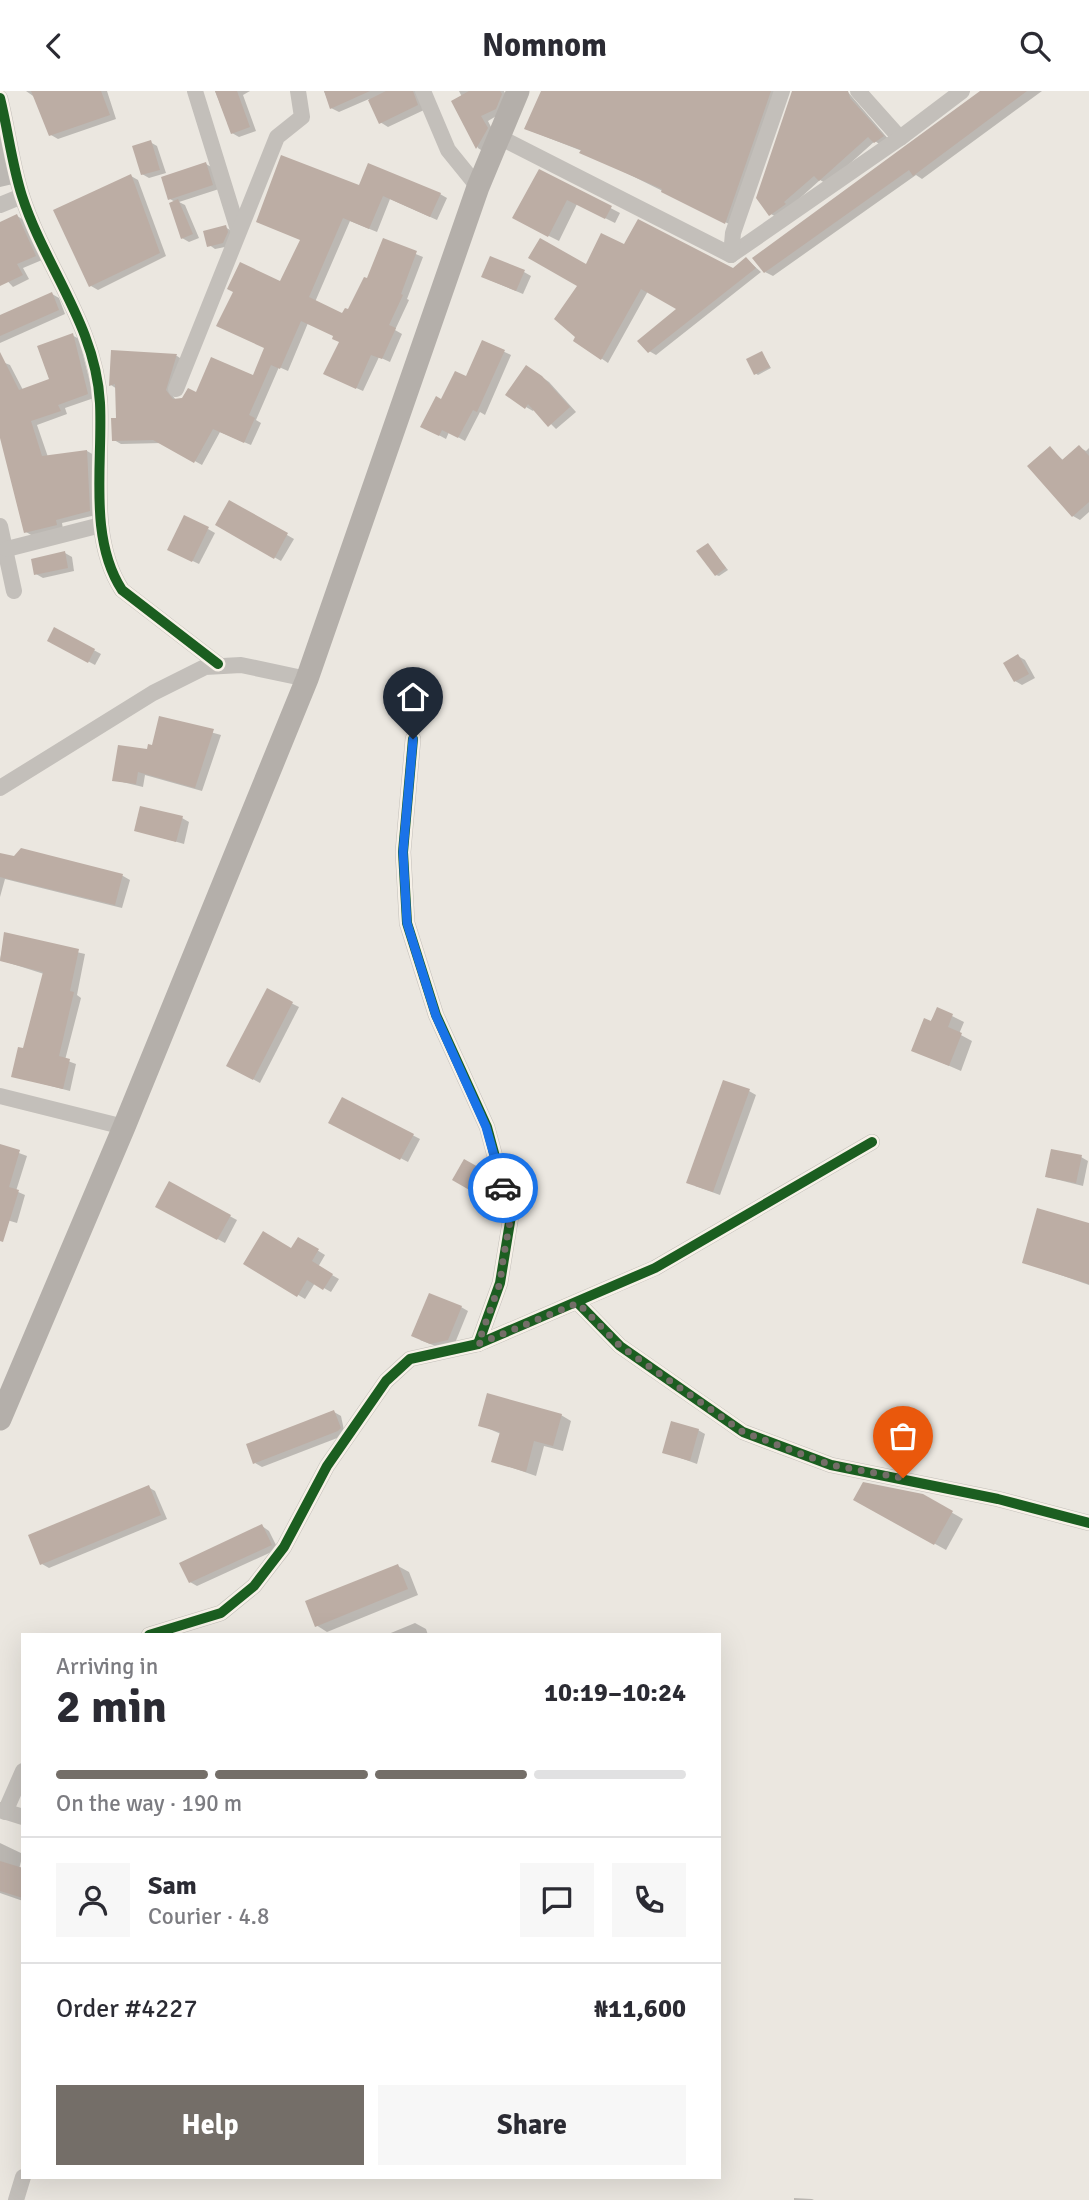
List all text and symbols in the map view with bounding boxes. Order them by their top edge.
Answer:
text: Nomnom [482,26,607,65]
icon: back [35,27,73,65]
icon: search [1016,27,1054,65]
pin [383,667,443,739]
icon: home [394,678,432,716]
courier [468,1153,538,1223]
icon: car [484,1169,522,1207]
pin [873,1406,933,1478]
icon: bag [884,1417,922,1455]
text: Arriving in [56,1652,158,1681]
text: 10:19–10:24 [544,1677,686,1709]
text: 2 min [56,1679,167,1735]
text: On the way · 190 m [56,1789,242,1818]
button: person [56,1863,130,1937]
button: chat [520,1863,594,1937]
button: phone [612,1863,686,1937]
text: Sam [148,1870,197,1902]
text: Courier · 4.8 [148,1902,269,1931]
text: Order #4227 [56,1993,197,2025]
text: ₦11,600 [594,1993,686,2025]
button: Help [56,2085,364,2165]
button: Share [378,2085,686,2165]

